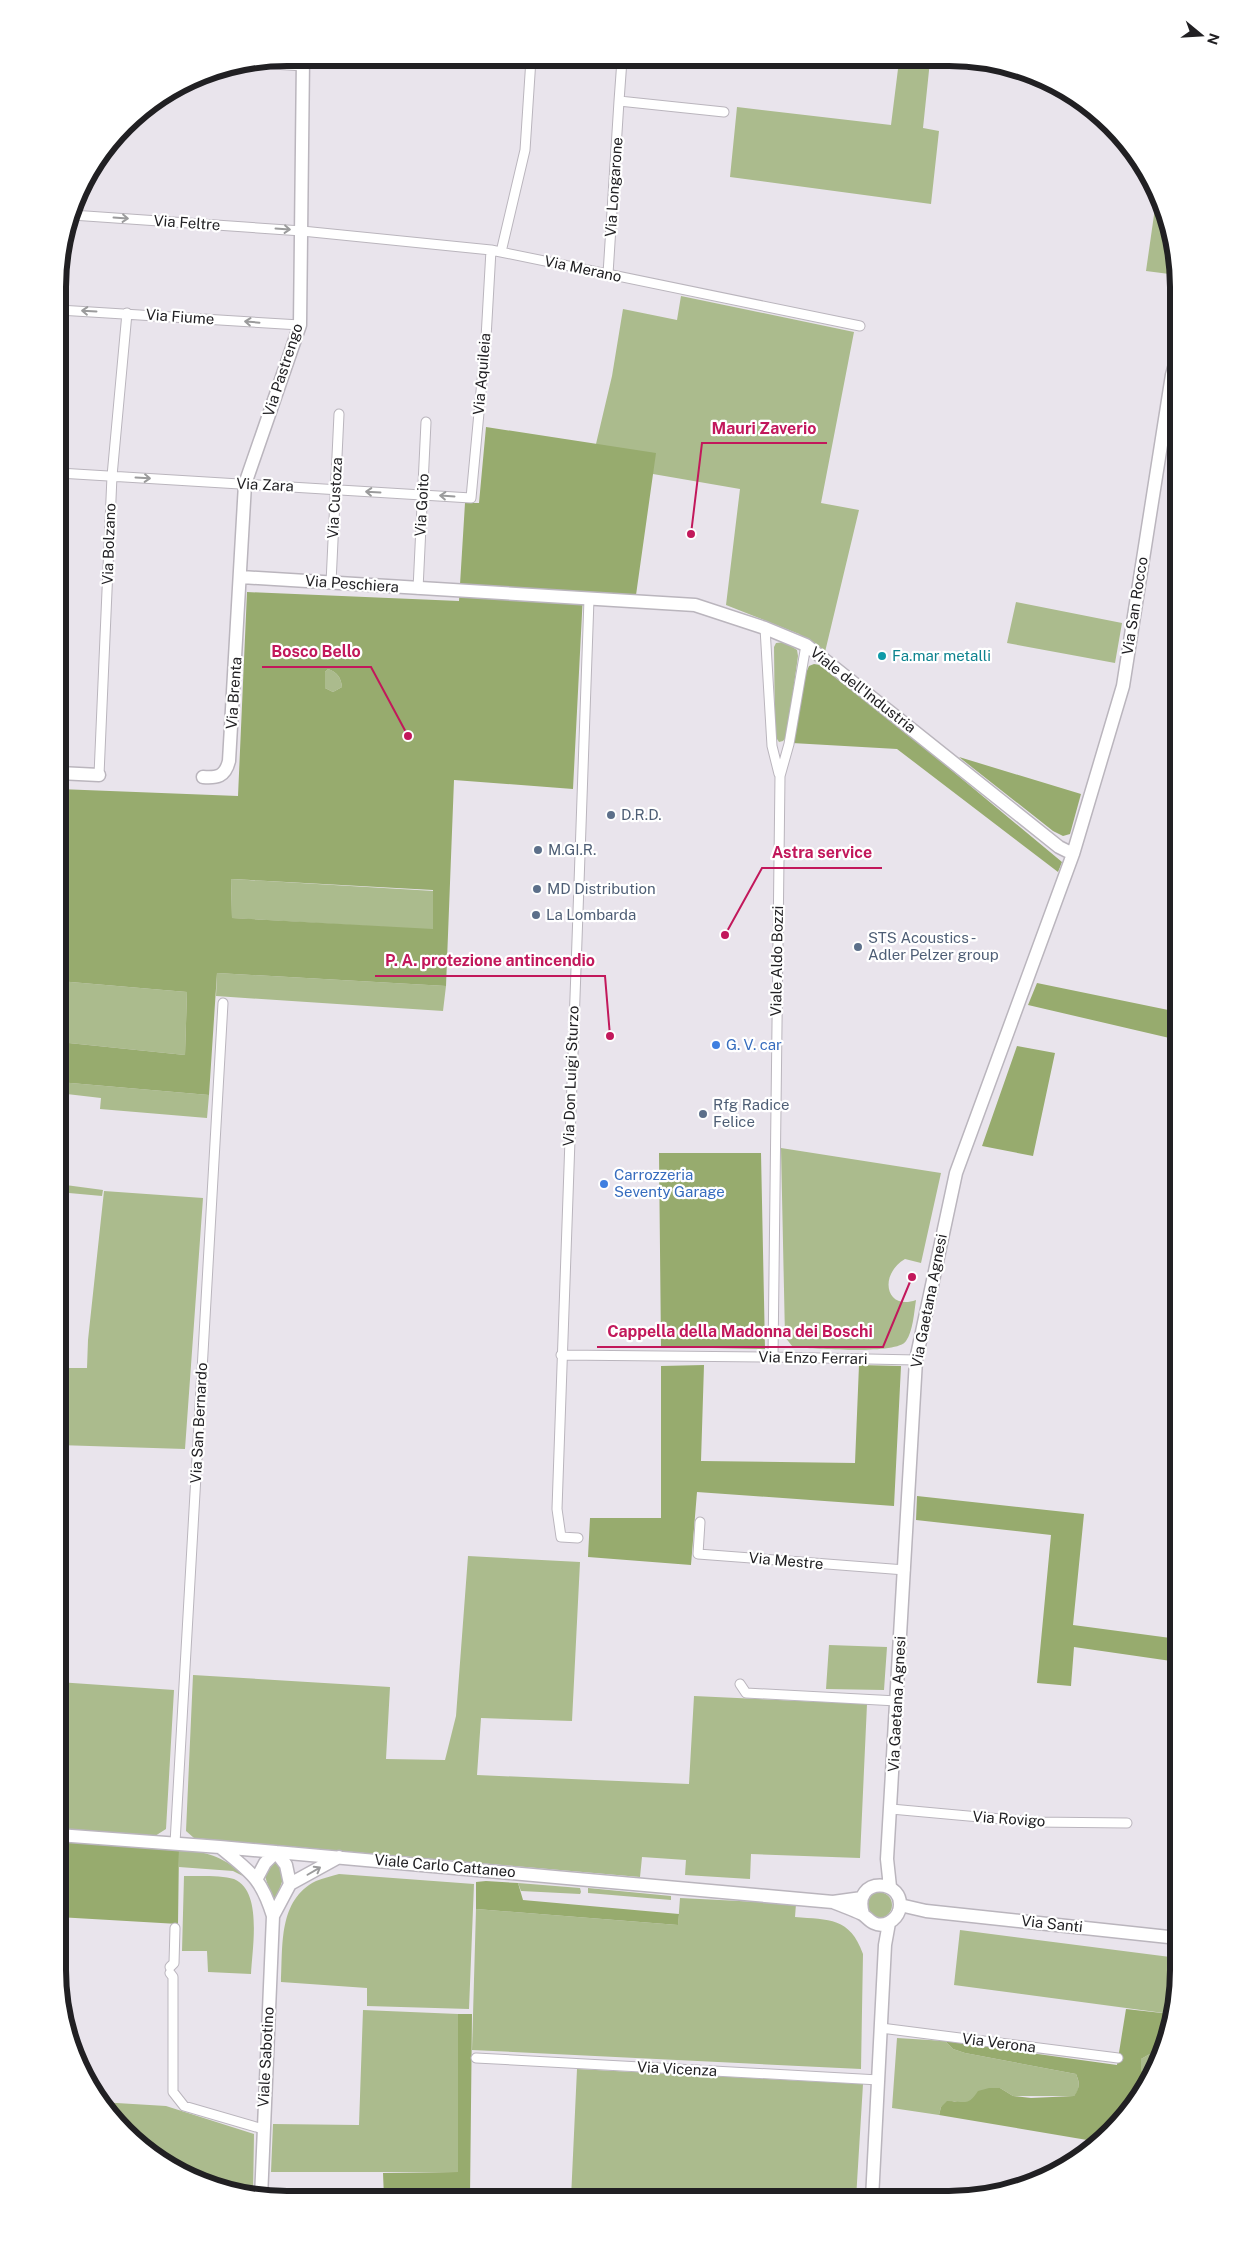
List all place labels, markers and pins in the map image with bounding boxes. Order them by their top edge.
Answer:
callout: Mauri Zaverio [702,412,827,443]
callout: Bosco Bello [262,636,371,667]
place label: Fa.mar metalli [892,647,991,664]
marker: Fa.mar metalli [876,650,888,662]
place label: D.R.D. [621,806,662,823]
marker: D.R.D. [605,809,617,821]
callout: Astra service [762,837,882,868]
place label: M.GI.R. [548,841,596,858]
marker: M.GI.R. [532,844,544,856]
place label: MD Distribution [547,880,656,897]
marker: MD Distribution [531,883,543,895]
place label: La Lombarda [546,906,636,923]
marker: La Lombarda [530,909,542,921]
place label: STS Acoustics - Adler Pelzer group [868,929,999,963]
marker: STS Acoustics - Adler Pelzer group [852,941,864,953]
callout: P. A. protezione antincendio [375,945,605,976]
place label: G. V. car [726,1036,782,1053]
marker: G. V. car [710,1039,722,1051]
place label: Rfg Radice Felice [713,1096,790,1130]
marker: Rfg Radice Felice [697,1108,709,1120]
place label: Carrozzeria Seventy Garage [614,1166,725,1200]
marker: Carrozzeria Seventy Garage [598,1178,610,1190]
callout: Cappella della Madonna dei Boschi [597,1316,883,1347]

